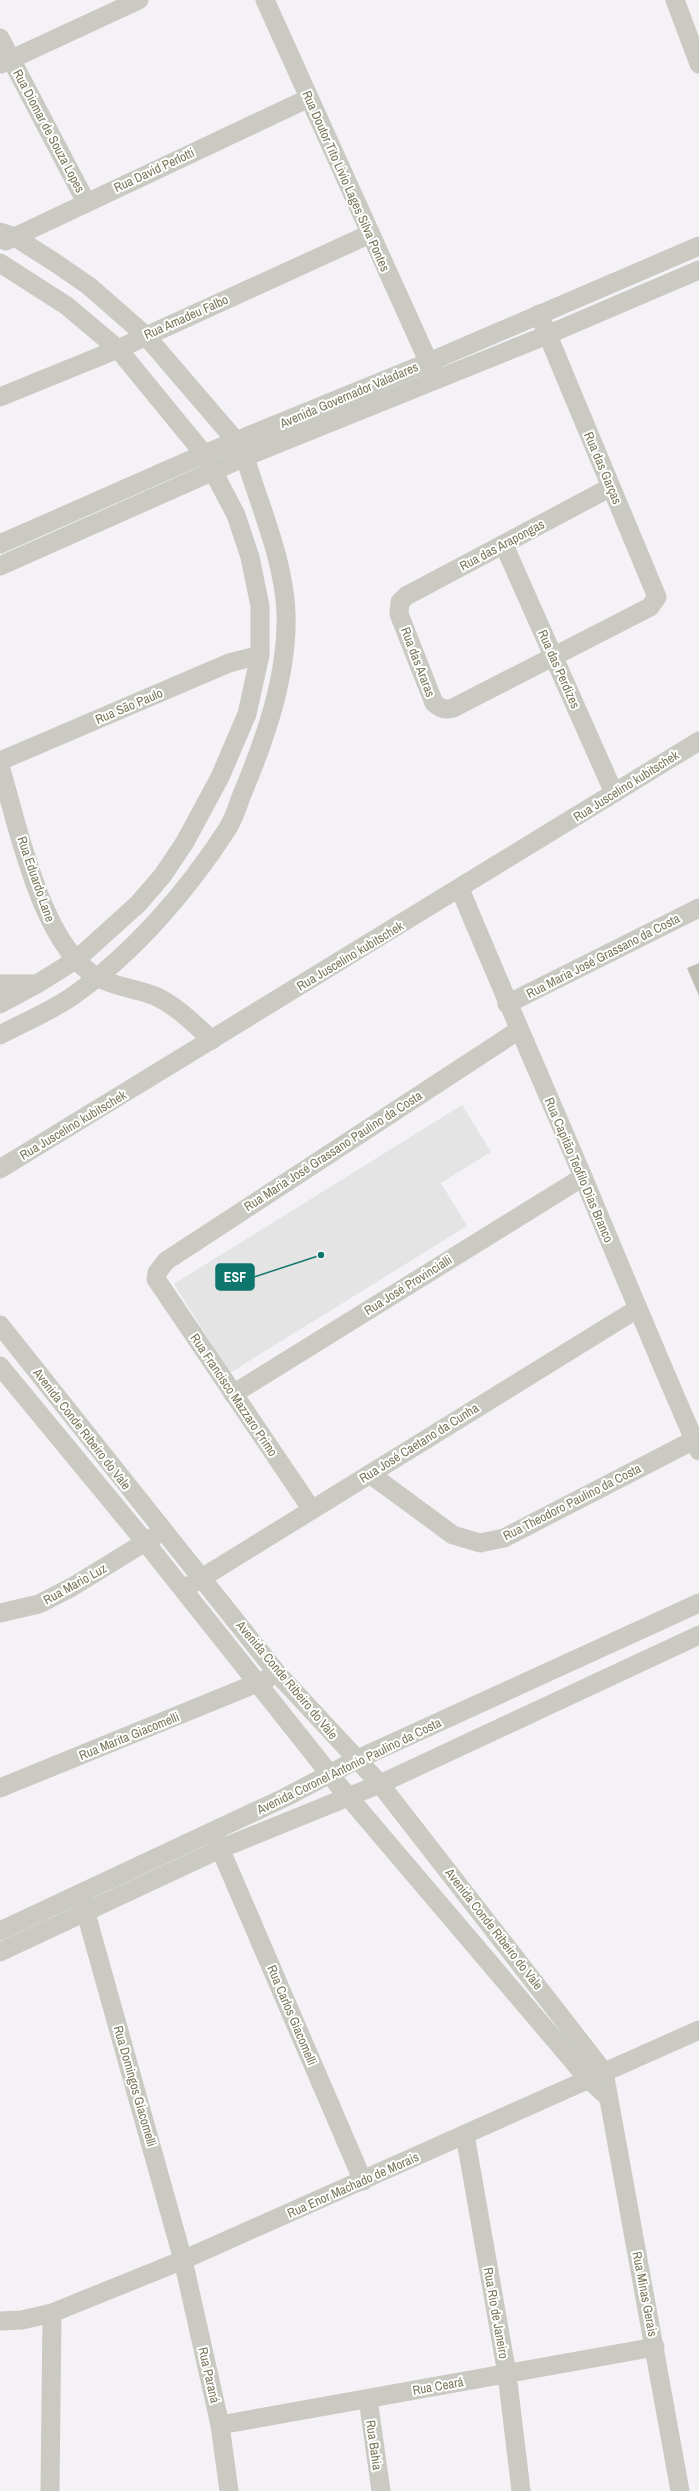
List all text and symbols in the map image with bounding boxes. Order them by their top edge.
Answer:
street label: Rua Diomar de Souza Lopes [9,66,89,196]
street label: Rua Doutor Tito Livio Lages Silva Pontes [298,88,394,274]
street label: Rua David Perlotti [111,144,197,196]
street label: Rua Amadeu Falbo [141,291,231,343]
street label: Avenida Governador Valadares [276,358,421,432]
street label: Rua das Garças [580,429,626,507]
street label: Rua das Arapongas [457,516,547,574]
street label: Rua das Araras [397,625,439,699]
street label: Rua das Perdizes [534,627,584,711]
street label: Rua São Paulo [93,684,165,728]
street label: Rua Juscelino kubitschek [570,746,683,825]
street label: Rua Eduardo Lane [13,834,59,924]
street label: Rua Maria José Grassano da Costa [523,910,683,1002]
street label: Rua Juscelino kubitschek [294,917,407,995]
street label: Rua Juscelino kubitschek [17,1086,130,1164]
street label: Rua Maria José Grassano Paulino da Costa [241,1087,425,1215]
street label: Rua Capitão Teofilo Dias Branco [541,1095,617,1245]
street label: Rua José Provincialli [361,1251,455,1319]
callout: ESF [216,1264,254,1290]
text: ESF [224,1268,246,1286]
street label: Rua Francisco Mazzaro Primo [187,1330,281,1460]
street label: Avenida Conde Ribeiro do Vale [29,1364,135,1493]
street label: Rua José Caetano da Cunha [356,1399,482,1487]
street label: Rua Theodoro Paulino da Costa [500,1460,644,1544]
street label: Rua Mario Luz [40,1560,110,1608]
street label: Avenida Conde Ribeiro do Vale [232,1616,342,1743]
street label: Rua Marita Giacomelli [76,1708,182,1764]
street label: Avenida Coronel Antonio Paulino da Costa [253,1714,444,1819]
street label: Avenida Conde Ribeiro do Vale [441,1864,547,1993]
street label: Rua Carlos Giacomelli [263,1962,321,2068]
street label: Rua Domingos Giacomelli [110,2024,160,2148]
street label: Rua Enor Machado de Morais [285,2148,421,2222]
street label: Rua Minas Gerais [628,2250,662,2338]
street label: Rua Rio de Janeiro [480,2266,512,2360]
street label: Rua Paraná [194,2345,224,2405]
street label: Rua Ceará [411,2373,465,2399]
street label: Rua Bahia [362,2419,386,2471]

